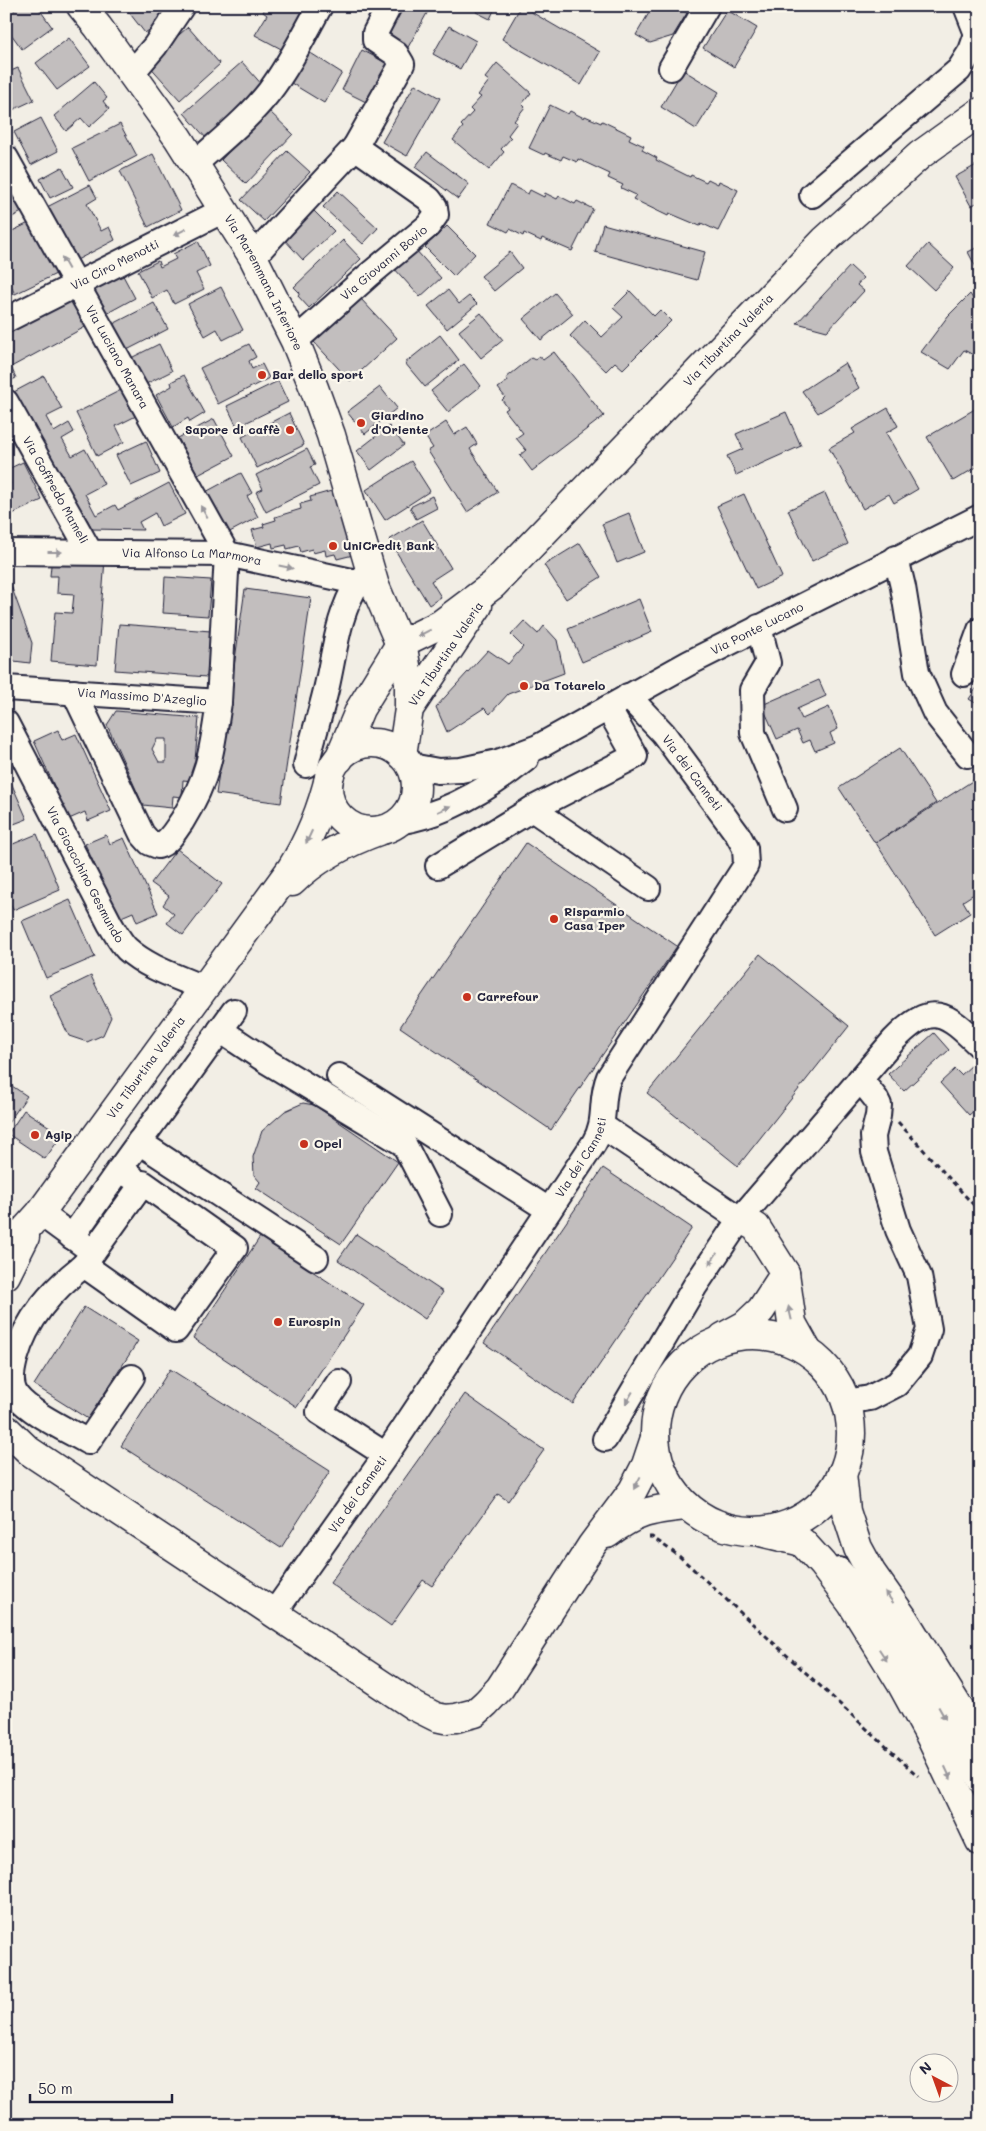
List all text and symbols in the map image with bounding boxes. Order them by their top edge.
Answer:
street label: Via Maremmana Inferiore [221,211,307,353]
street label: Via Giovanni Bovio [337,221,430,303]
one-way arrow [173,228,188,236]
street label: Via Ciro Menotti [68,235,161,293]
one-way arrow [61,255,69,270]
street label: Via Tiburtina Valeria [679,290,776,389]
street label: Via Luciano Manara [83,302,153,411]
place label: Bar dello sport [272,366,363,382]
marker: Bar dello sport [256,369,268,381]
place label: Giardino d'Oriente [371,407,428,437]
marker: Giardino d'Oriente [355,417,367,429]
place label: Sapore di caffè [185,421,280,437]
marker: Sapore di caffè [284,424,296,436]
street label: Via Goffredo Mameli [20,433,93,546]
one-way arrow [199,505,208,518]
place label: UniCredit Bank [343,537,435,553]
marker: UniCredit Bank [327,540,339,552]
street label: Via Alfonso La Marmora [122,544,263,568]
one-way arrow [47,548,63,556]
one-way arrow [279,563,294,571]
street label: Via Tiburtina Valeria [404,598,486,709]
street label: Via Ponte Lucano [708,598,806,658]
one-way arrow [417,629,432,637]
place label: Da Totarelo [534,677,605,693]
marker: Da Totarelo [518,680,530,692]
street label: Via Massimo D'Azeglio [77,683,207,709]
street label: Via dei Canneti [659,731,727,814]
street label: Via Gioacchino Gesmundo [43,803,128,945]
one-way arrow [437,804,451,812]
one-way arrow [305,829,314,844]
place label: Risparmio Casa Iper [564,903,625,933]
marker: Risparmio Casa Iper [548,913,560,925]
place label: Carrefour [477,988,538,1004]
marker: Carrefour [461,991,473,1003]
street label: Via Tiburtina Valeria [103,1013,188,1121]
street label: Via dei Canneti [551,1116,609,1200]
place label: Agip [45,1126,73,1142]
marker: Agip [29,1129,41,1141]
place label: Opel [314,1135,342,1151]
marker: Opel [298,1138,310,1150]
one-way arrow [708,1252,718,1266]
one-way arrow [786,1306,794,1321]
place label: Eurospin [288,1313,341,1329]
marker: Eurospin [272,1316,284,1328]
one-way arrow [625,1390,633,1405]
street label: Via dei Canneti [324,1452,390,1536]
one-way arrow [632,1477,641,1490]
one-way arrow [884,1591,894,1604]
one-way arrow [879,1649,888,1662]
one-way arrow [938,1706,946,1721]
one-way arrow [944,1766,952,1780]
north arrow [908,2054,958,2104]
text: N [915,2057,935,2078]
scale bar [30,2071,172,2103]
text: 50 m [38,2078,73,2098]

